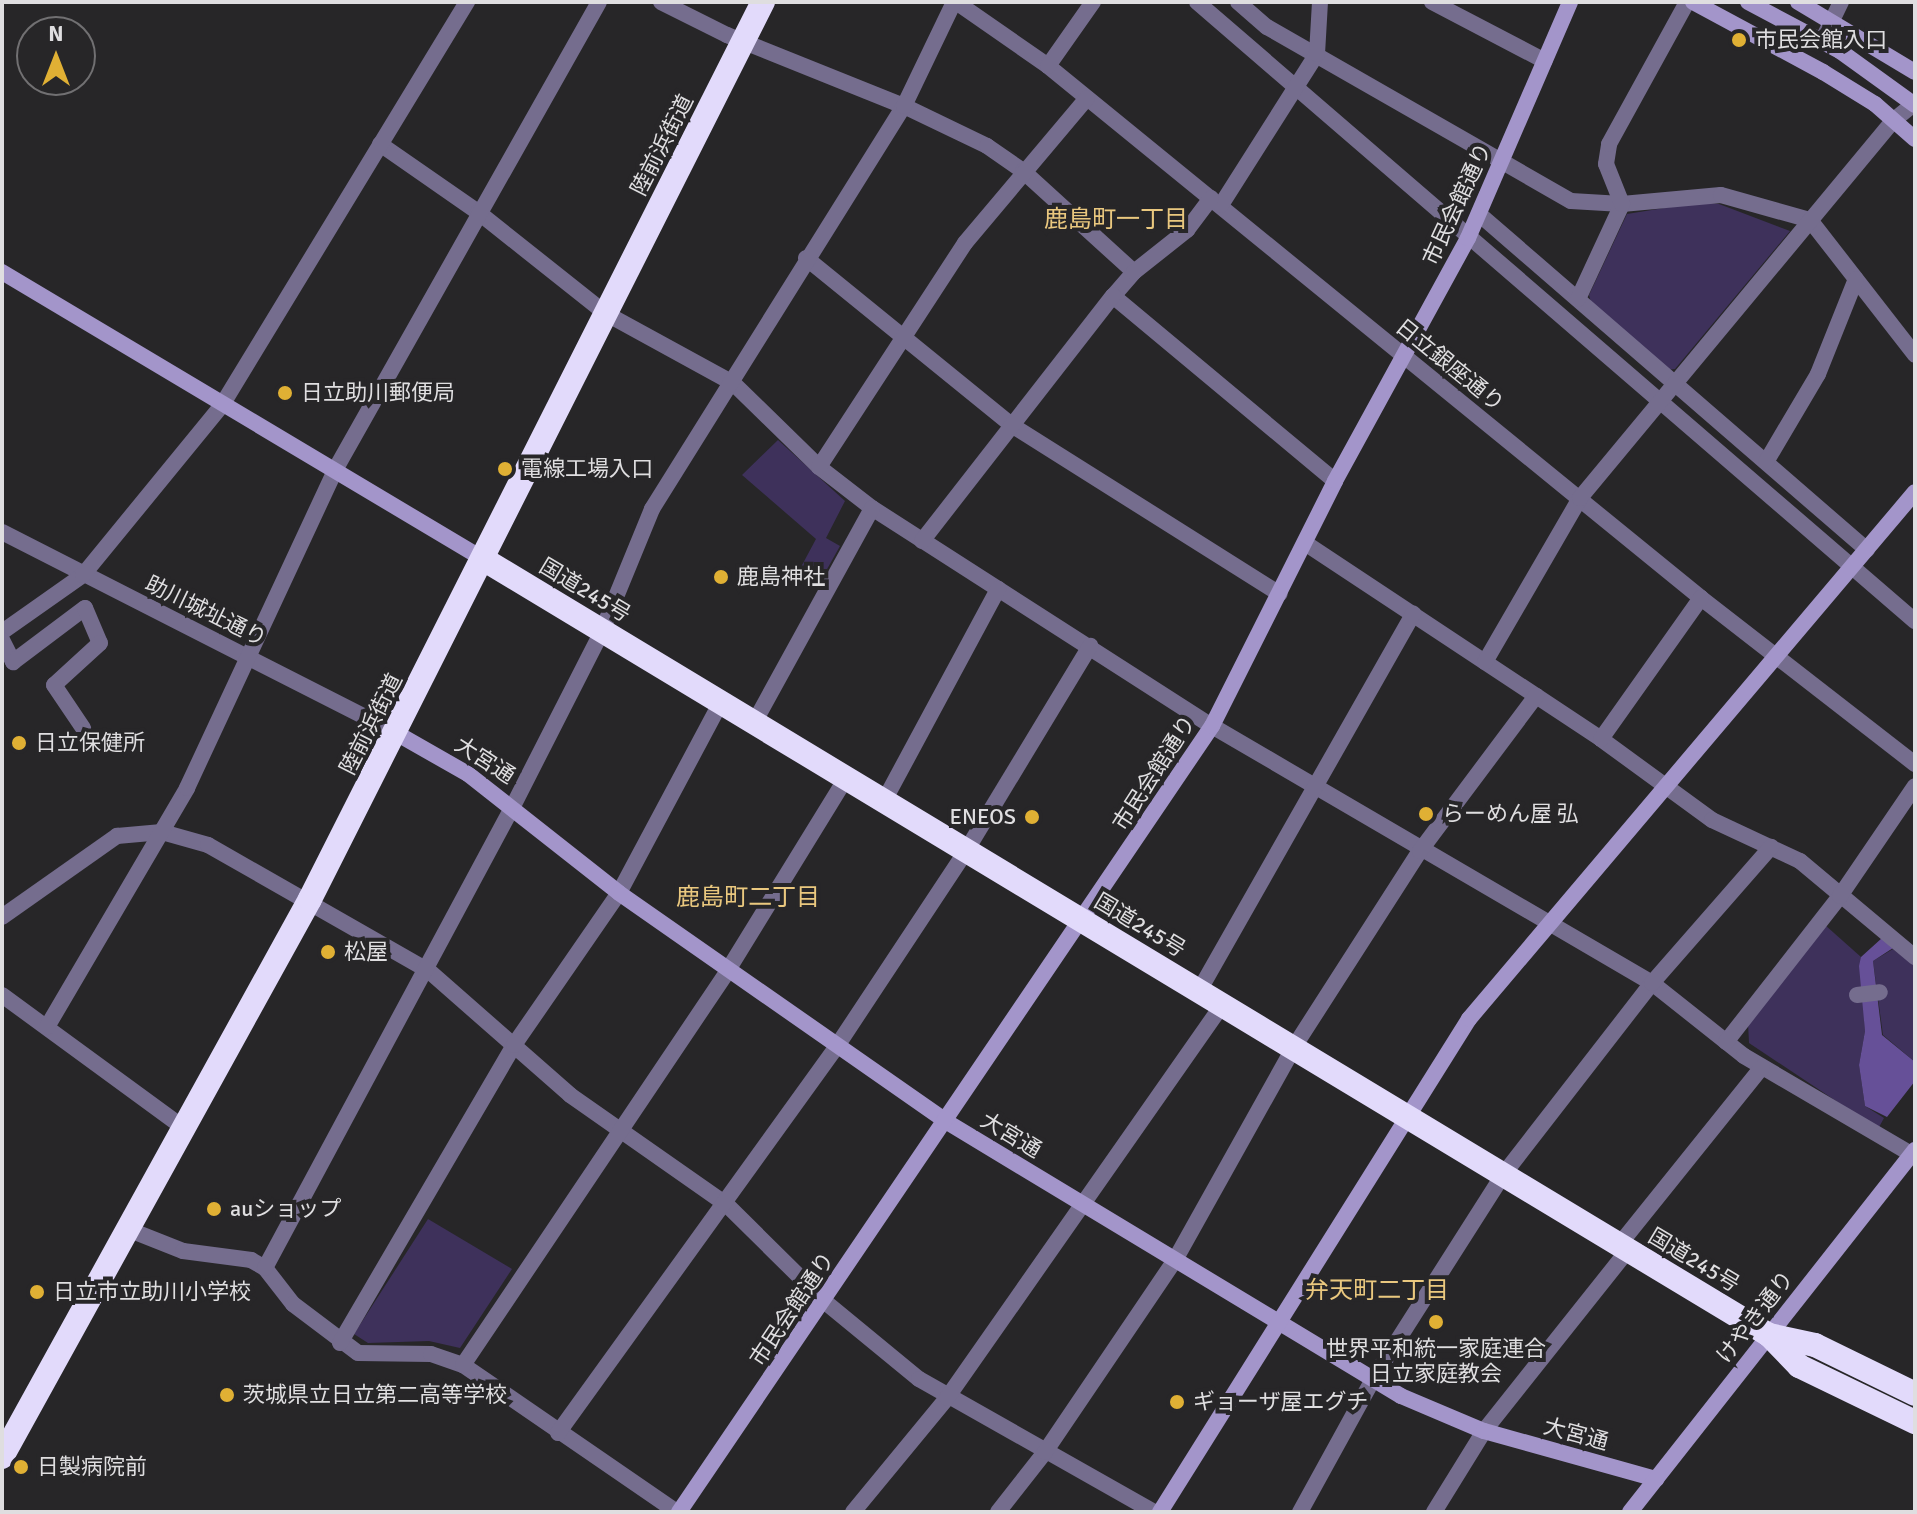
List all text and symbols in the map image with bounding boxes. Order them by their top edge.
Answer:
north arrow [16,16,96,96]
text: N [48,20,64,47]
place label: 市民会館入口 [1755,27,1887,53]
marker: 市民会館入口 [1730,31,1748,49]
street label: 陸前浜街道 [625,90,699,200]
street label: 市民会館通り [1417,139,1497,269]
district label: 鹿島町一丁目 [1044,206,1188,234]
street label: 日立銀座通り [1390,313,1510,417]
place label: 日立助川郵便局 [301,380,455,406]
marker: 日立助川郵便局 [276,384,294,402]
place label: 電線工場入口 [521,456,653,482]
marker: 電線工場入口 [496,460,514,478]
street label: 国道245号 [535,553,635,627]
place label: 鹿島神社 [737,564,825,590]
marker: 鹿島神社 [712,568,730,586]
street label: 助川城址通り [141,570,271,652]
street label: 陸前浜街道 [334,669,408,779]
street label: 市民会館通り [1107,710,1201,836]
place label: 日立保健所 [35,730,145,756]
street label: 大宮通 [450,731,520,789]
marker: 日立保健所 [10,734,28,752]
place label: らーめん屋 弘 [1442,801,1579,827]
place label: ENEOS [950,804,1016,830]
marker: らーめん屋 弘 [1417,805,1435,823]
marker: ENEOS [1023,808,1041,826]
district label: 鹿島町二丁目 [676,884,820,912]
street label: 国道245号 [1090,888,1190,962]
place label: 松屋 [344,939,388,965]
marker: 松屋 [319,943,337,961]
street label: 大宮通 [976,1107,1046,1163]
place label: auショップ [230,1196,341,1222]
marker: auショップ [205,1200,223,1218]
street label: 国道245号 [1644,1223,1744,1297]
street label: 市民会館通り [744,1247,840,1371]
street label: けやき通り [1711,1266,1799,1368]
district label: 弁天町二丁目 [1305,1277,1449,1305]
place label: 日立市立助川小学校 [53,1279,251,1305]
marker: 日立市立助川小学校 [28,1283,46,1301]
marker: 世界平和統一家庭連合 日立家庭教会 [1427,1313,1445,1331]
place label: 世界平和統一家庭連合 日立家庭教会 [1326,1335,1546,1386]
place label: 茨城県立日立第二高等学校 [243,1382,507,1408]
marker: 茨城県立日立第二高等学校 [218,1386,236,1404]
place label: ギョーザ屋エグチ [1193,1389,1369,1415]
marker: ギョーザ屋エグチ [1168,1393,1186,1411]
street label: 大宮通 [1541,1413,1611,1455]
place label: 日製病院前 [37,1454,147,1480]
marker: 日製病院前 [12,1458,30,1476]

